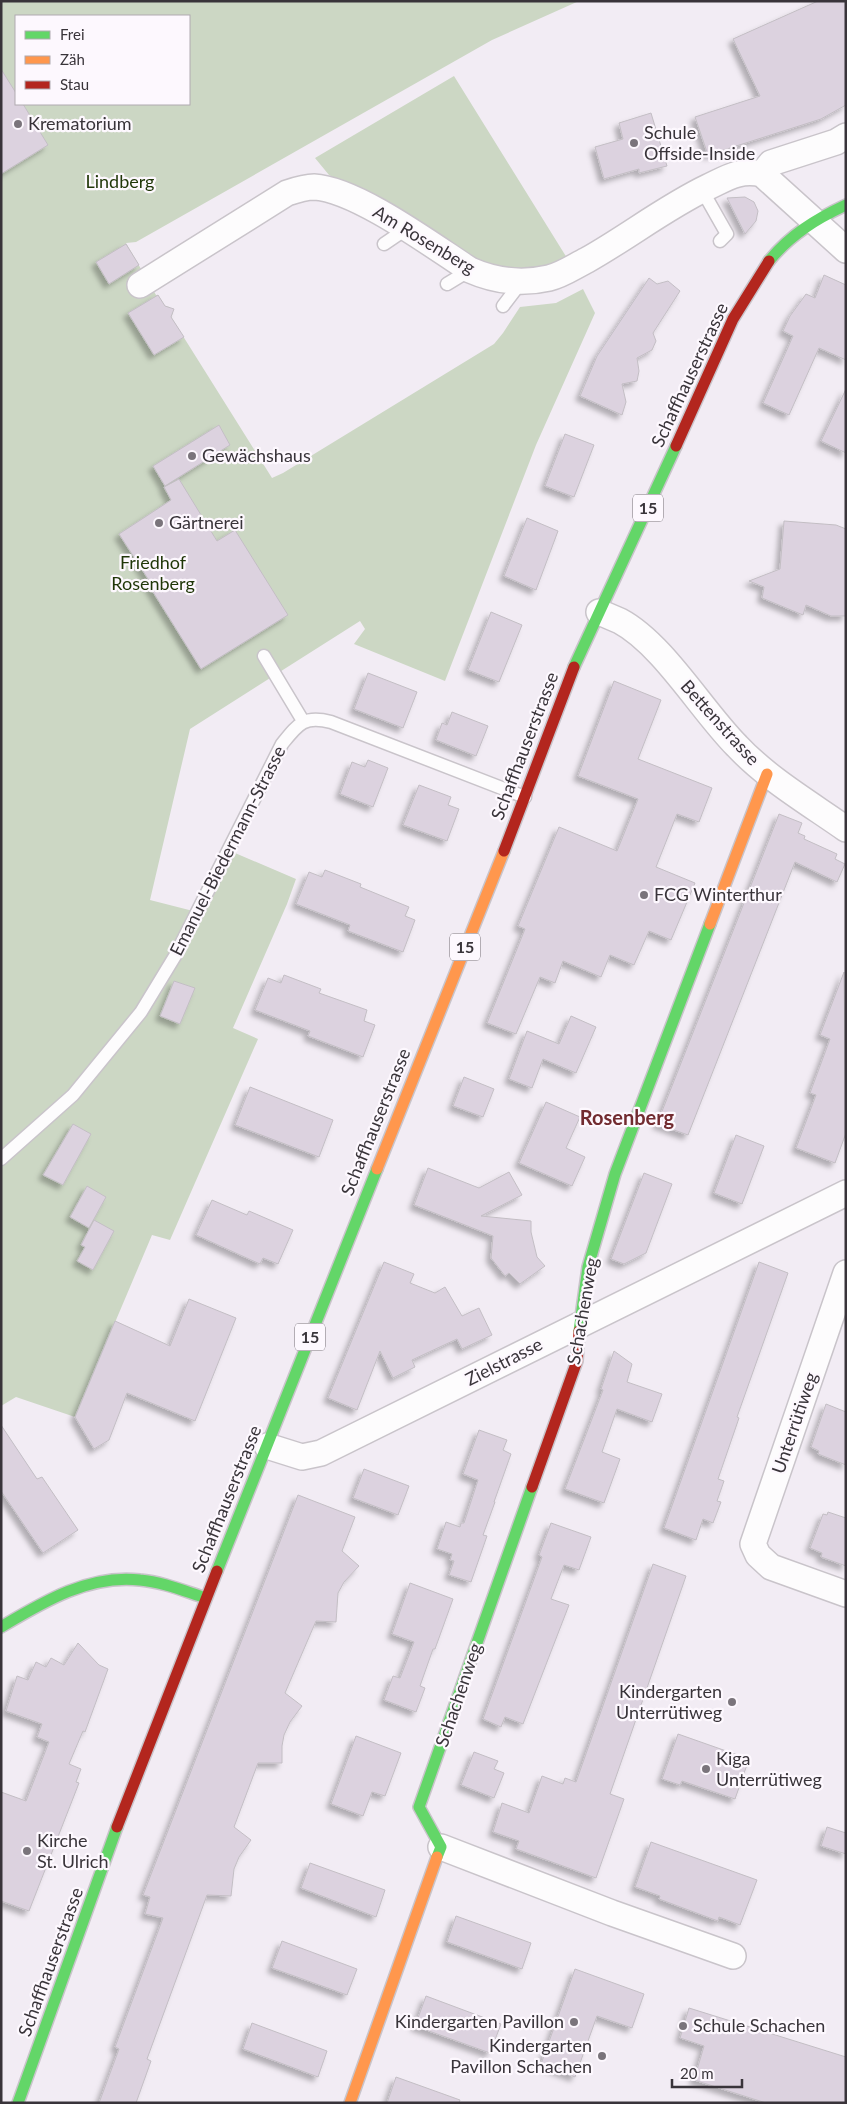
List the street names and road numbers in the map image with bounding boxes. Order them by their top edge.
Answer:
street label: Am Rosenberg [370,200,480,278]
street label: Schaffhauserstrasse [646,299,732,450]
road number: 15 [633,494,663,522]
street label: Schaffhauserstrasse [486,669,562,823]
street label: Bettenstrasse [677,675,765,770]
street label: Emanuel-Biedermann-Strasse [165,742,290,959]
road number: 15 [450,934,480,960]
street label: Schaffhauserstrasse [336,1045,415,1198]
street label: Schachenweg [562,1256,602,1366]
road number: 15 [295,1324,325,1350]
street label: Zielstrasse [461,1332,546,1390]
street label: Unterrütiweg [766,1369,822,1476]
street label: Schaffhauserstrasse [187,1422,266,1575]
street label: Schachenweg [430,1640,486,1749]
street label: Schaffhauserstrasse [13,1884,87,2039]

